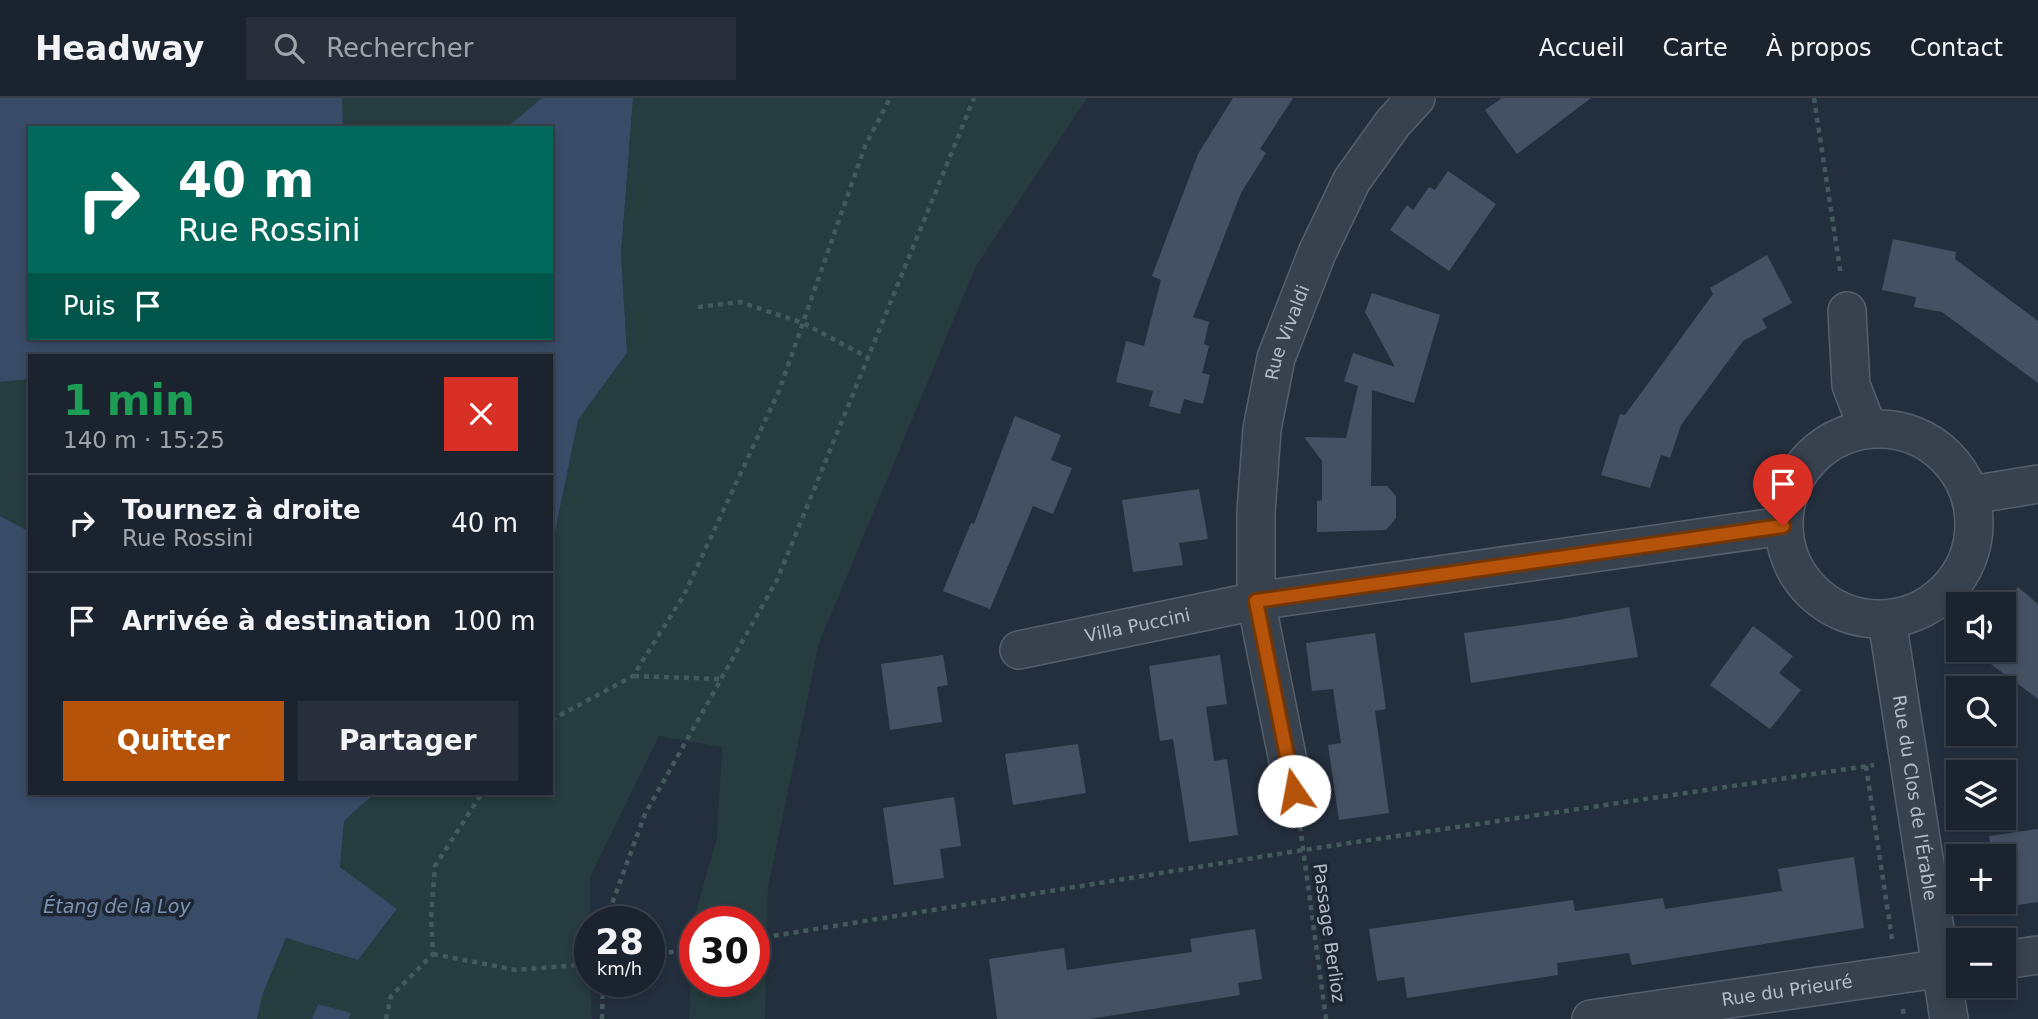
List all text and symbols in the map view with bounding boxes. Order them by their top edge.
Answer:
search box [246,17,736,80]
text: Headway [35,29,204,68]
icon: search [270,29,308,67]
text: Rechercher [326,33,473,63]
text: Accueil [1539,34,1624,62]
text: Carte [1662,34,1728,62]
text: À propos [1766,34,1872,62]
text: Contact [1910,34,2003,62]
text: 40 m [178,152,314,209]
icon: right [63,154,154,245]
text: Rue Rossini [178,211,361,249]
street label: Rue Vivaldi [1261,282,1314,382]
icon: arrive [129,287,167,325]
text: Puis [63,291,115,321]
text: 1 min [63,376,195,425]
button: close [444,377,518,451]
text: 140 m · 15:25 [63,427,225,453]
pin [1753,454,1813,526]
icon: arrive [1764,465,1802,503]
text: Tournez à droite [122,495,361,525]
icon: right [63,504,101,542]
text: 40 m [451,508,518,538]
text: Rue Rossini [122,525,253,551]
map controls [1946,592,2016,998]
button: sound [1946,592,2016,662]
icon: arrive [63,602,101,640]
street label: Villa Puccini [1083,604,1192,646]
text: Arrivée à destination [122,606,431,636]
text: 100 m [452,606,536,636]
button: search [1946,676,2016,746]
street label: Rue du Clos de l'Érable [1889,693,1941,902]
button: Quitter [63,701,284,781]
button: Partager [298,701,518,781]
position arrow [1257,754,1331,828]
button: layers [1946,760,2016,830]
button: + [1946,844,2016,914]
street label: Passage Berlioz [1309,862,1350,1004]
water label: Étang de la Loy [43,895,191,917]
speed limit sign: 30 [679,906,770,997]
text: 28 [595,922,644,962]
button: − [1946,928,2016,998]
text: km/h [597,958,642,979]
street label: Rue du Prieuré [1720,970,1854,1010]

